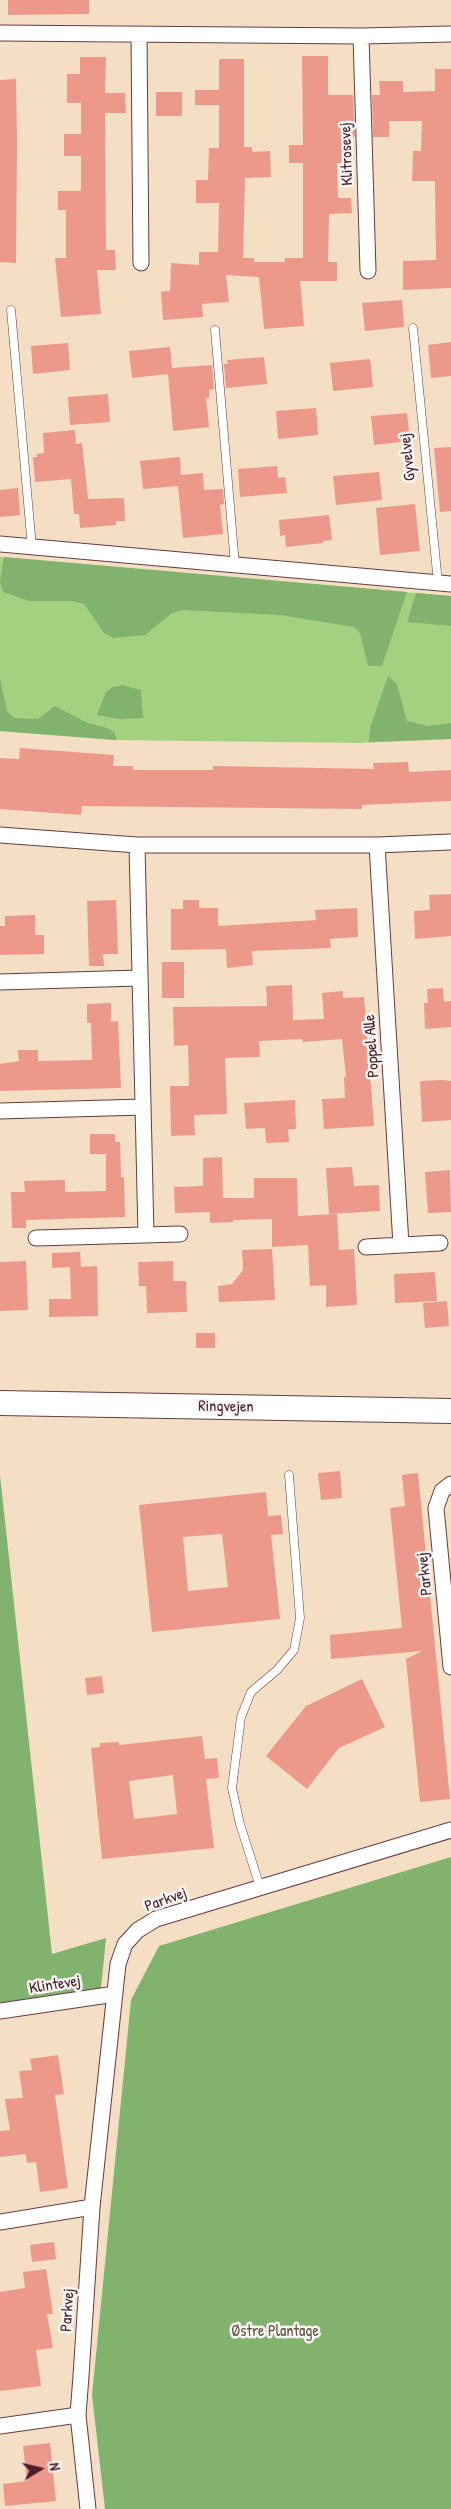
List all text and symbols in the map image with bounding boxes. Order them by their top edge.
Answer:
street label: Klitrosevej [336,122,358,186]
street label: Gyvelvej [396,432,420,482]
street label: Poppel Alle [360,1014,384,1078]
street label: Ringvejen [198,1397,254,1417]
street label: Parkvej [413,1551,437,1597]
street label: Parkvej [142,1884,190,1916]
street label: Klintevej [28,1971,82,1999]
street label: Parkvej [57,2288,79,2332]
park label: Østre Plantage [231,2322,319,2342]
north arrow [15,2444,65,2494]
text: N [45,2461,65,2472]

